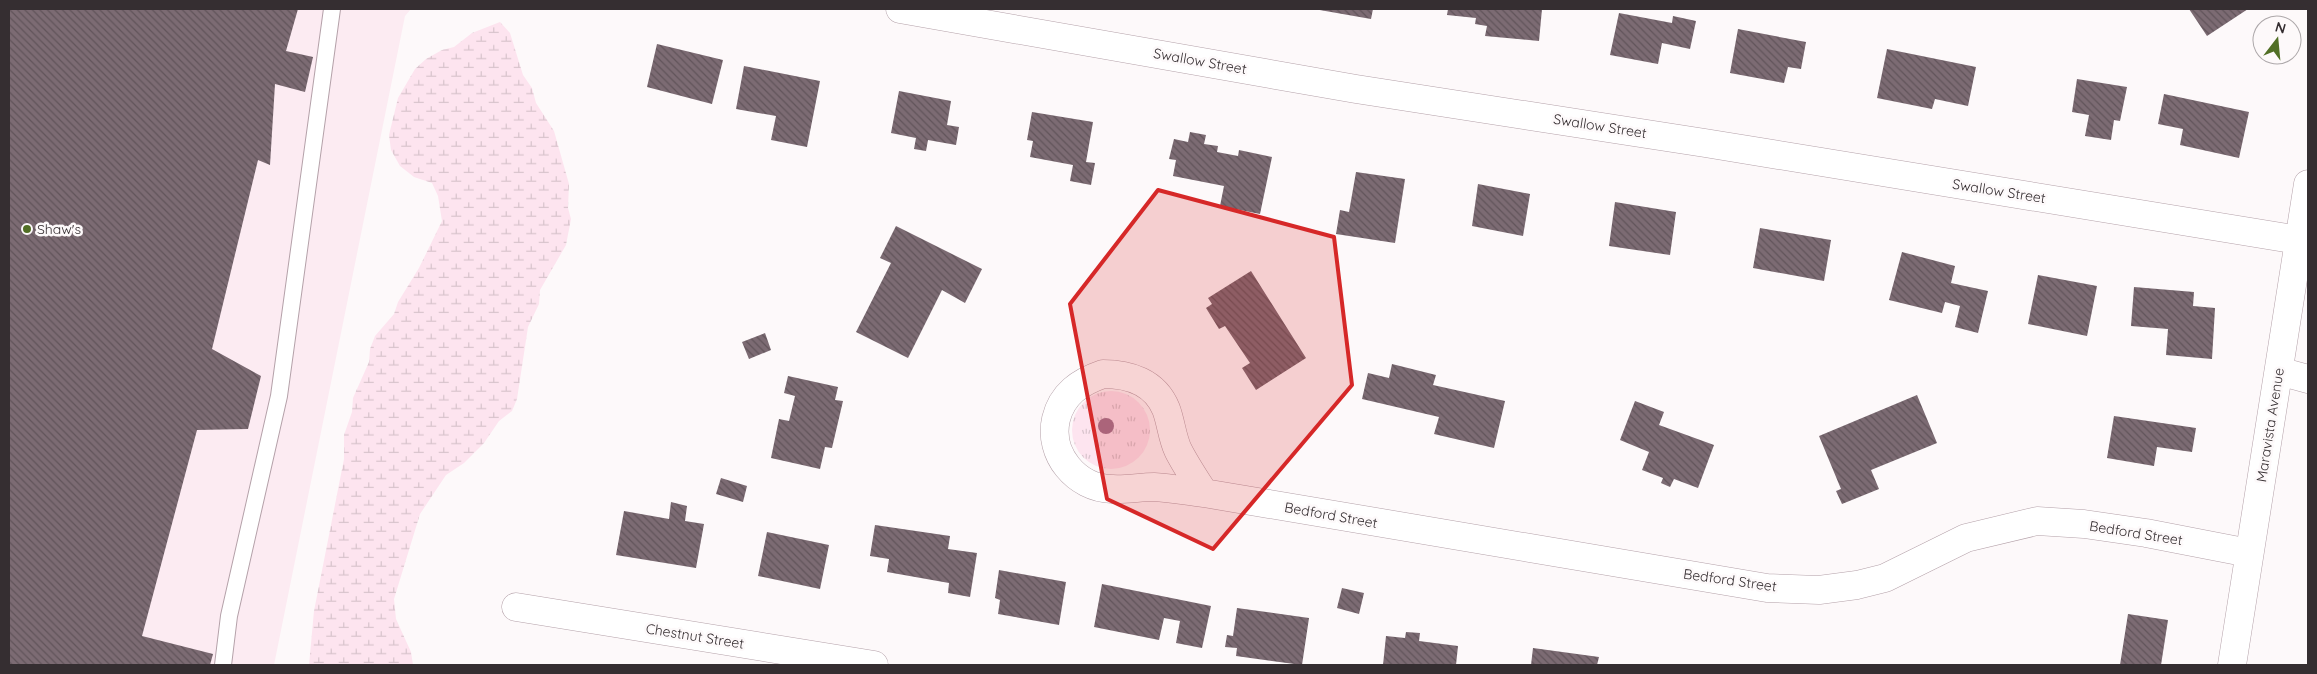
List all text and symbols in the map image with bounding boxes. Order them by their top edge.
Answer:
north arrow [2252,15,2302,65]
text: N [2273,17,2288,38]
street label: Swallow Street [1152,44,1248,78]
street label: Swallow Street [1552,110,1648,142]
street label: Swallow Street [1951,175,2047,207]
place label: Shaw's [37,220,81,238]
marker: Shaw's [21,223,33,235]
street label: Maravista Avenue [2252,366,2288,483]
street label: Bedford Street [1283,498,1379,532]
street label: Bedford Street [2088,517,2184,549]
street label: Bedford Street [1682,565,1778,595]
street label: Chestnut Street [645,619,746,653]

